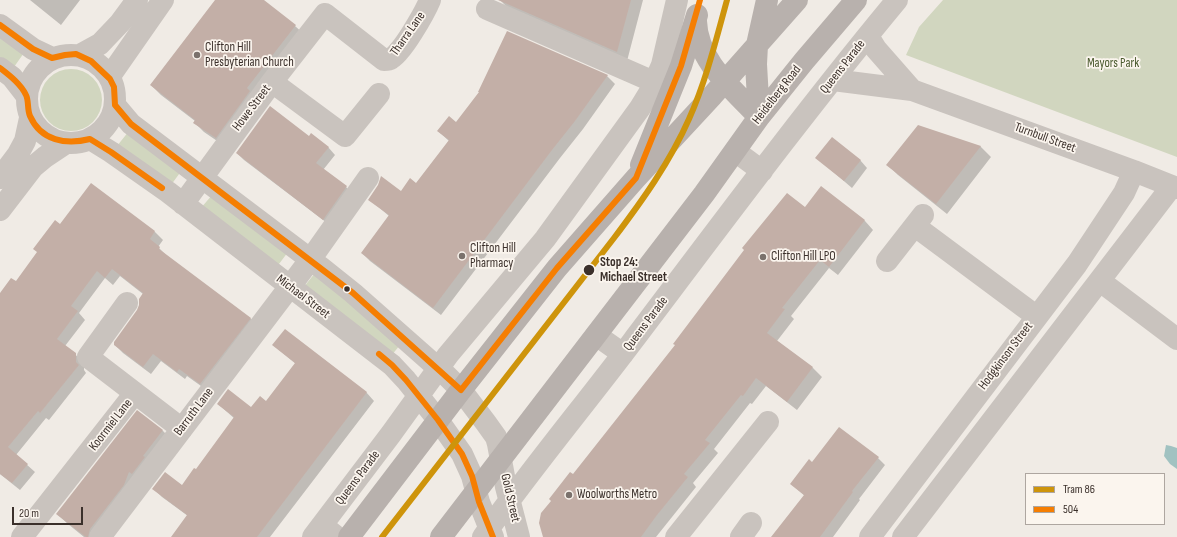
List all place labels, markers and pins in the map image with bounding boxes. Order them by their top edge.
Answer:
place label: Clifton Hill Presbyterian Church [205,40,294,71]
marker: Clifton Hill Presbyterian Church [192,50,202,60]
place label: Clifton Hill Pharmacy [470,241,516,272]
place label: Clifton Hill LPO [771,249,836,265]
marker: Clifton Hill Pharmacy [457,251,467,261]
marker: Clifton Hill LPO [758,252,768,262]
place label: Stop 24: Michael Street [600,255,667,286]
marker: Stop 24: Michael Street [582,263,596,277]
unlabelled marker [342,284,352,294]
place label: Woolworths Metro [577,487,657,503]
marker: Woolworths Metro [564,490,574,500]

